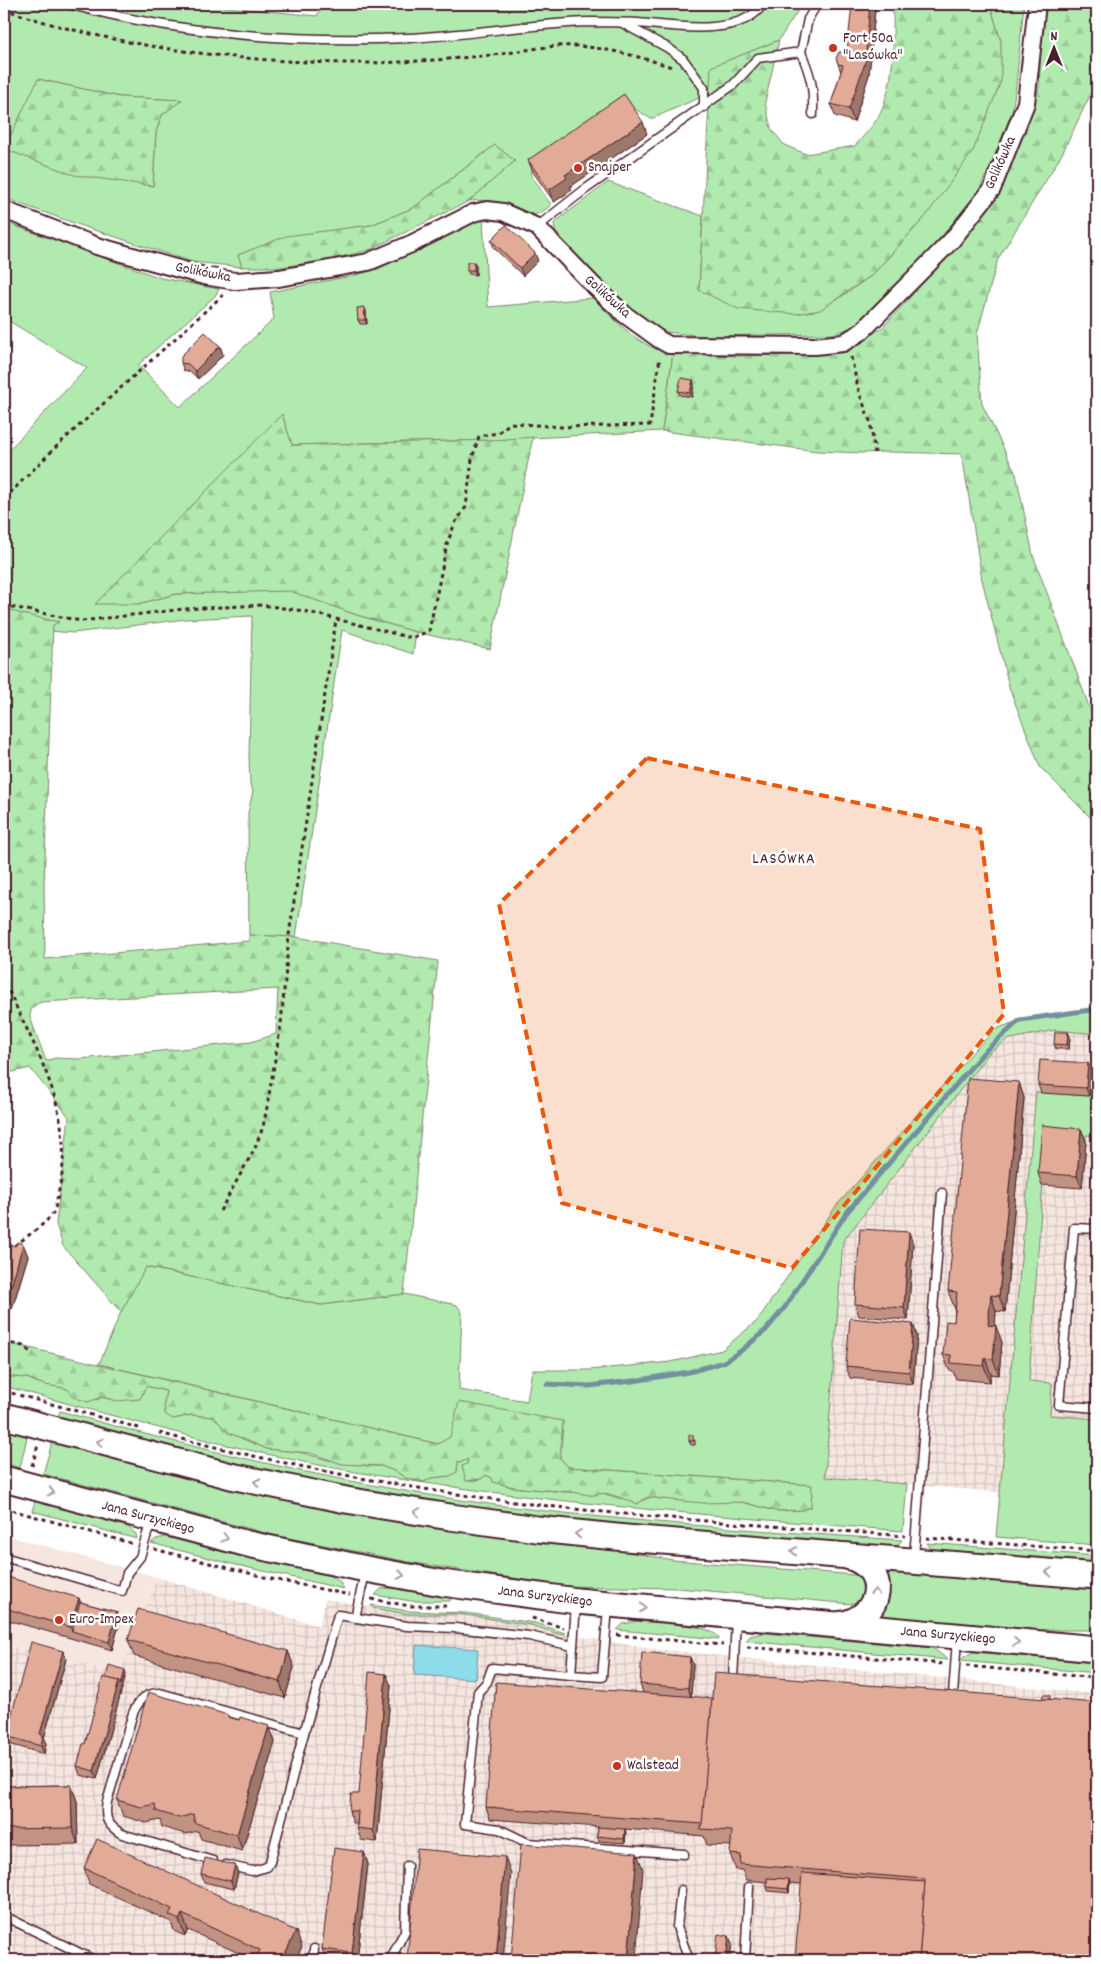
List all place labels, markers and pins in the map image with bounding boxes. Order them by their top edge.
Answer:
place label: Fort 50a "Lasówka" [843,28,903,67]
marker: Fort 50a "Lasówka" [827,42,839,54]
place label: Snajper [588,157,632,179]
marker: Snajper [572,162,584,174]
place label: Euro-Impex [69,1609,134,1631]
marker: Euro-Impex [53,1614,65,1626]
place label: Walstead [627,1755,679,1777]
marker: Walstead [611,1760,623,1772]

